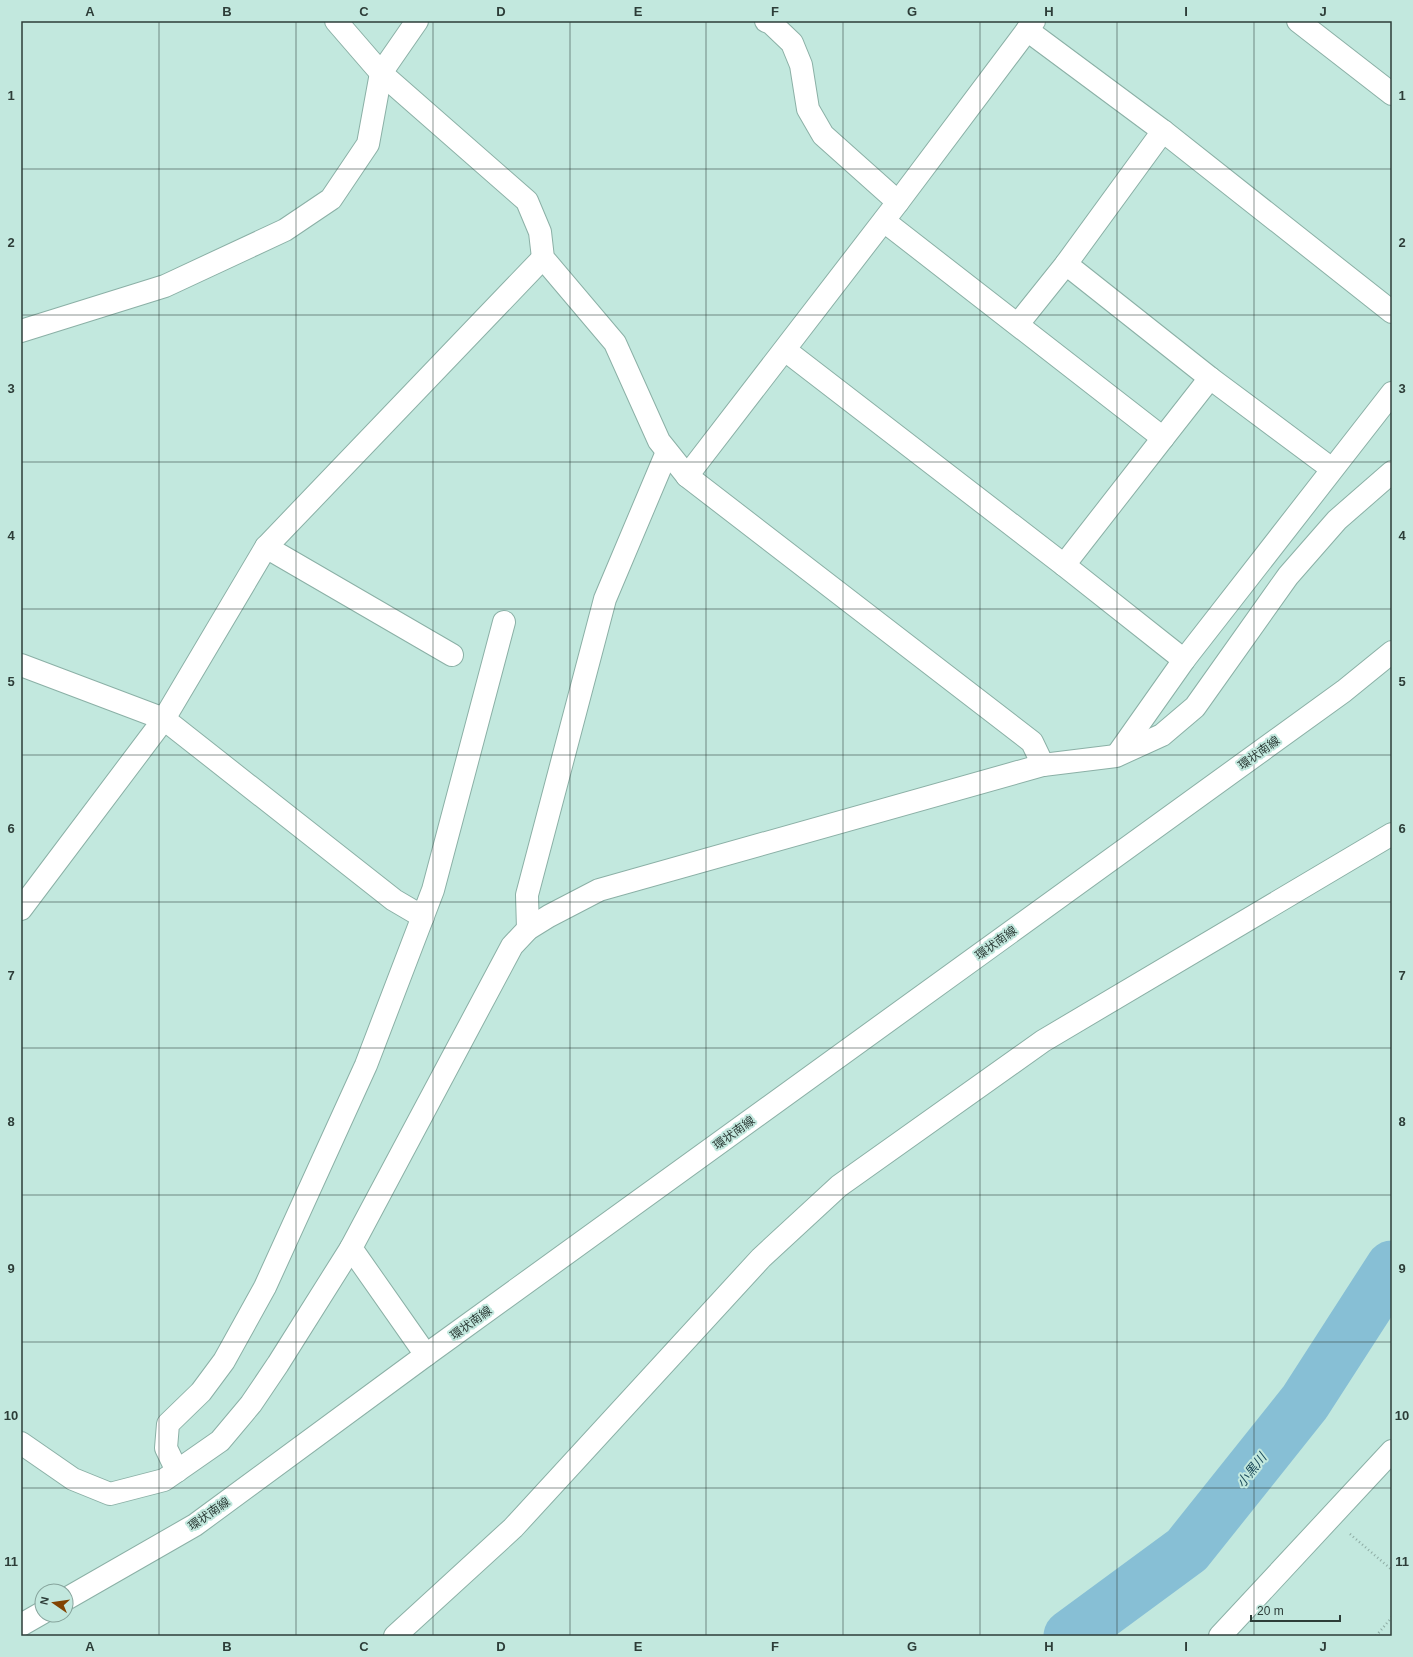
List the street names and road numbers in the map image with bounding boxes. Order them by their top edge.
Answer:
street label: 環状南線 [1235,733,1283,773]
street label: 環状南線 [972,923,1020,963]
street label: 環状南線 [710,1113,758,1153]
street label: 環状南線 [447,1303,495,1343]
street label: 環状南線 [185,1494,233,1534]

